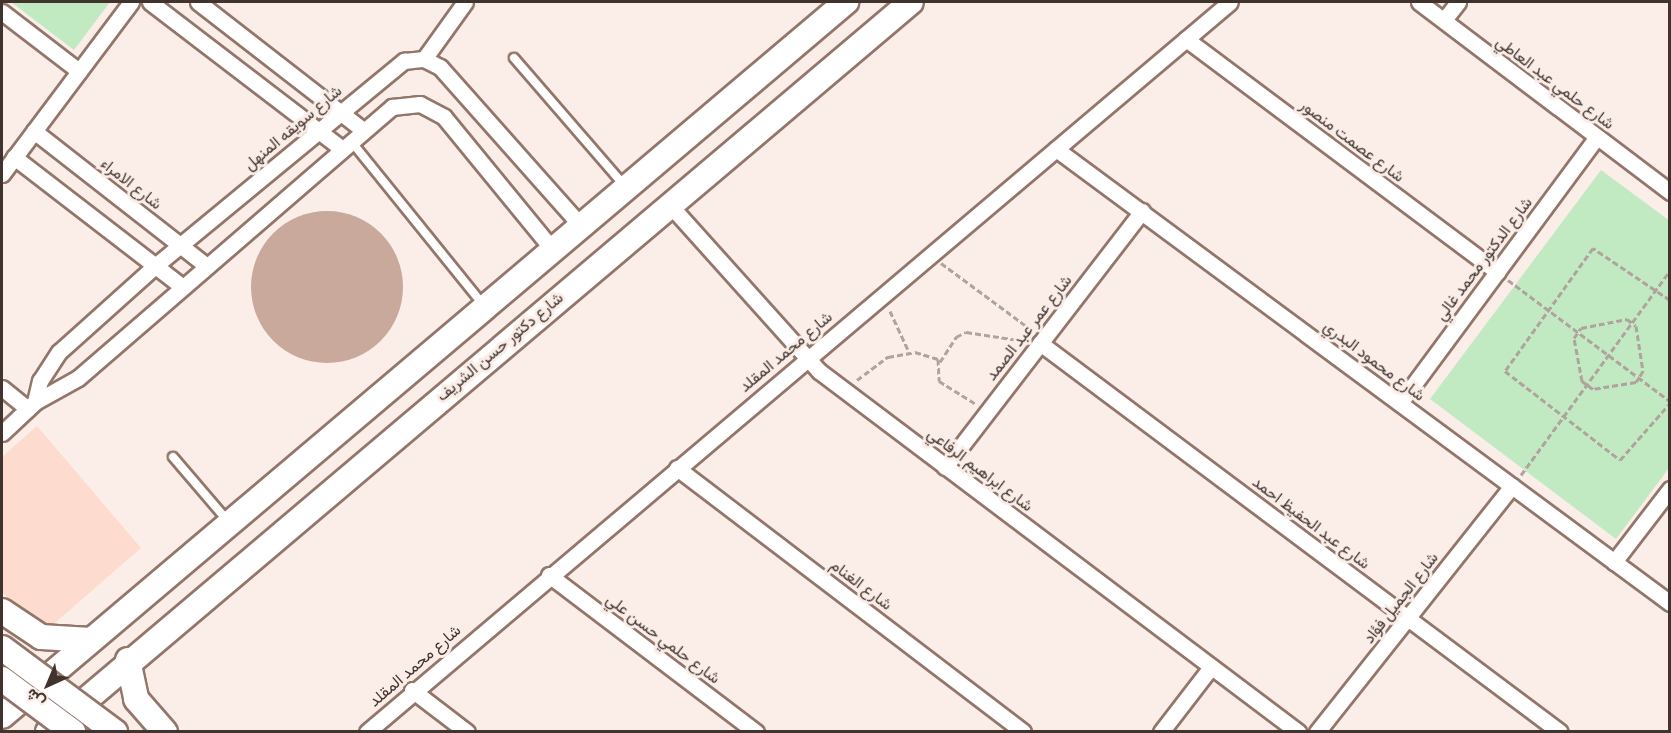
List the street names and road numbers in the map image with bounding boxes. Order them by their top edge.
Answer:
street label: شارع حلمي عبد العاطي [1492,32,1618,134]
street label: شارع سويقه المنهل [240,82,346,174]
street label: شارع عصمت منصور [1296,96,1408,186]
street label: شارع الامراء [97,154,165,214]
street label: شارع الدكتور محمد غالي [1431,194,1537,324]
street label: شارع عمر عبد الصمد [982,271,1076,385]
street label: شارع دكتور حسن الشريف [433,288,567,406]
street label: شارع محمد المقلد [736,308,836,396]
street label: شارع محمود البدري [1320,317,1428,405]
street label: شارع ابراهيم الرفاعي [923,424,1037,516]
street label: شارع عبد الحفيظ احمد [1248,472,1374,574]
street label: شارع الجميل فؤاد [1359,549,1443,647]
street label: شارع الغنام [826,556,896,614]
street label: شارع حلمي حسن علي [602,590,724,688]
street label: شارع محمد المقلد [365,621,465,711]

